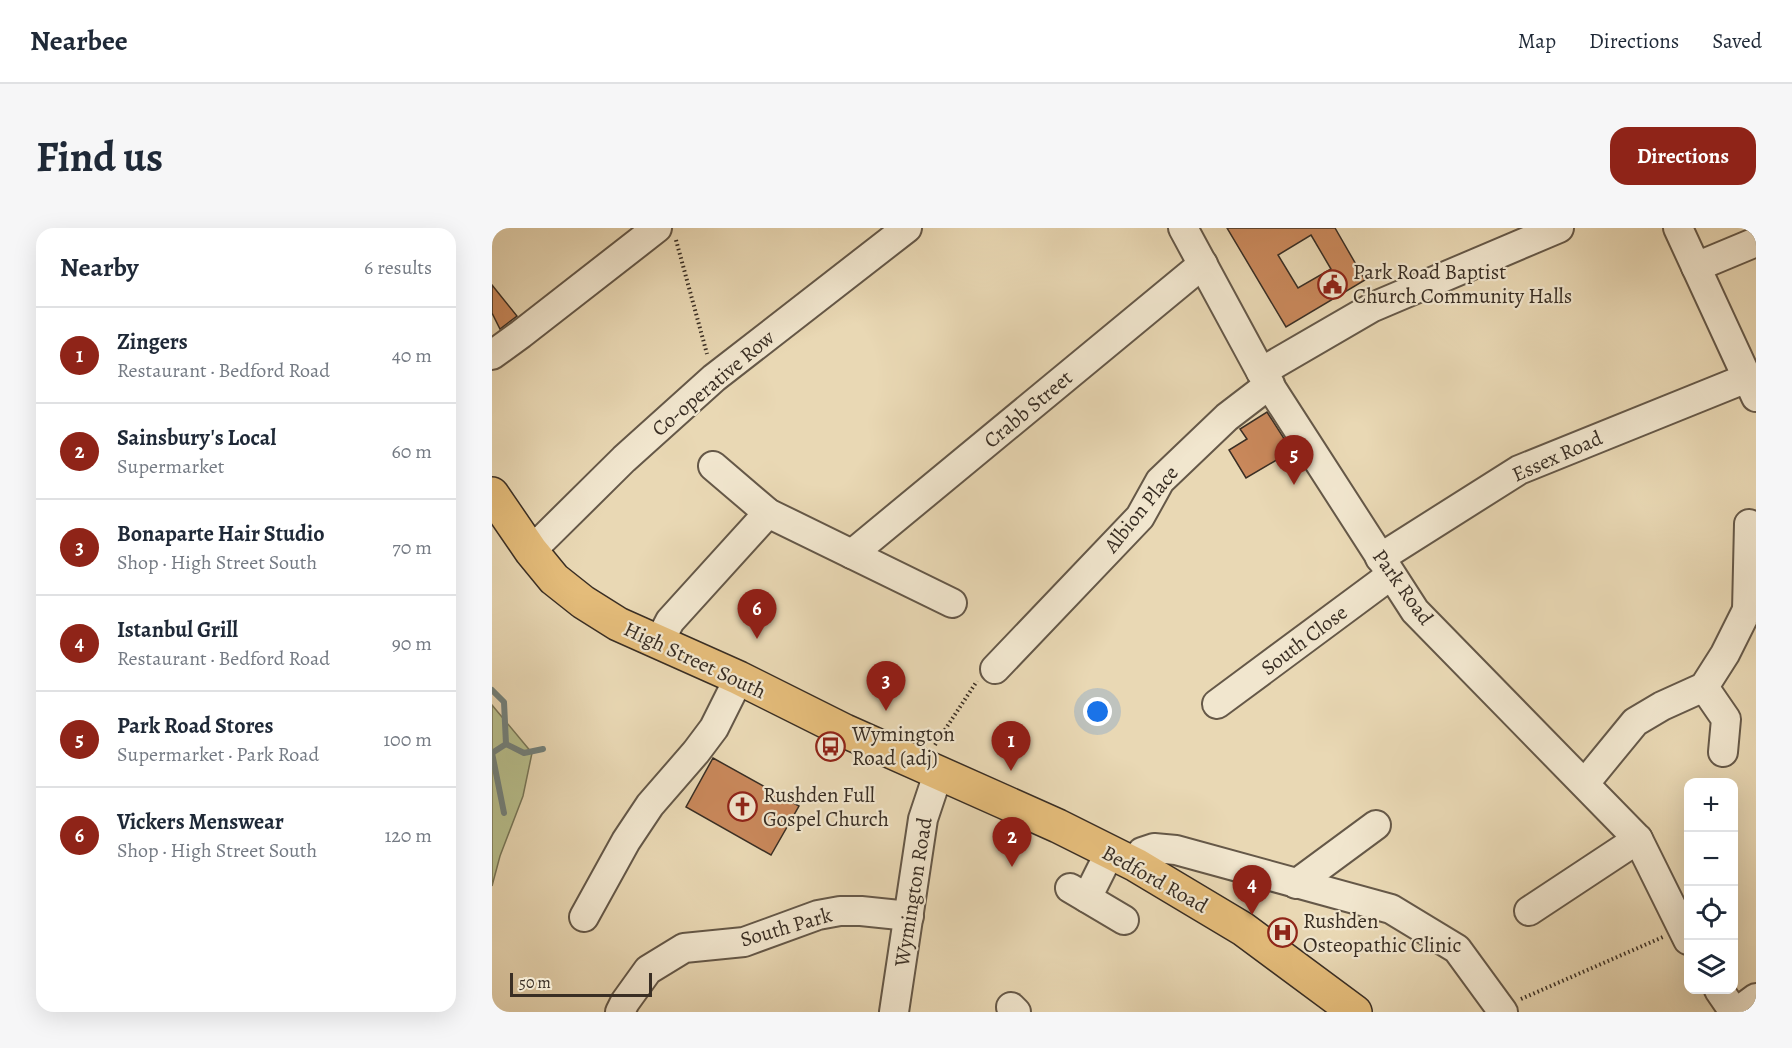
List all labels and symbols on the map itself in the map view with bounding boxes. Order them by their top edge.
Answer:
place label: Park Road Baptist Church Community Halls [1353,258,1572,310]
public building icon: Park Road Baptist Church Community Halls [1316,268,1348,300]
street label: Co-operative Row [646,323,780,443]
street label: Crabb Street [978,364,1078,454]
street label: Essex Road [1507,423,1607,488]
pin: 5 [1274,436,1314,485]
street label: Albion Place [1097,460,1185,559]
street label: Park Road [1366,543,1440,631]
pin: 6 [738,590,776,639]
street label: South Close [1255,598,1353,682]
street label: High Street South [619,615,771,705]
pin: 3 [866,662,906,711]
your location [1083,697,1112,726]
place label: Wymington Road (adj) [851,720,955,772]
pin: 1 [992,722,1030,771]
bus stop icon: Wymington Road (adj) [815,730,847,762]
place label: Rushden Full Gospel Church [763,781,889,833]
church icon: Rushden Full Gospel Church [726,791,758,823]
street label: Wymington Road [887,815,939,970]
pin: 2 [992,818,1032,867]
street label: Bedford Road [1097,838,1214,920]
pin: 4 [1232,866,1272,915]
street label: South Park [737,900,836,953]
place label: Rushden Osteopathic Clinic [1303,907,1461,959]
hospital icon: Rushden Osteopathic Clinic [1266,917,1298,949]
scale bar [510,970,652,998]

